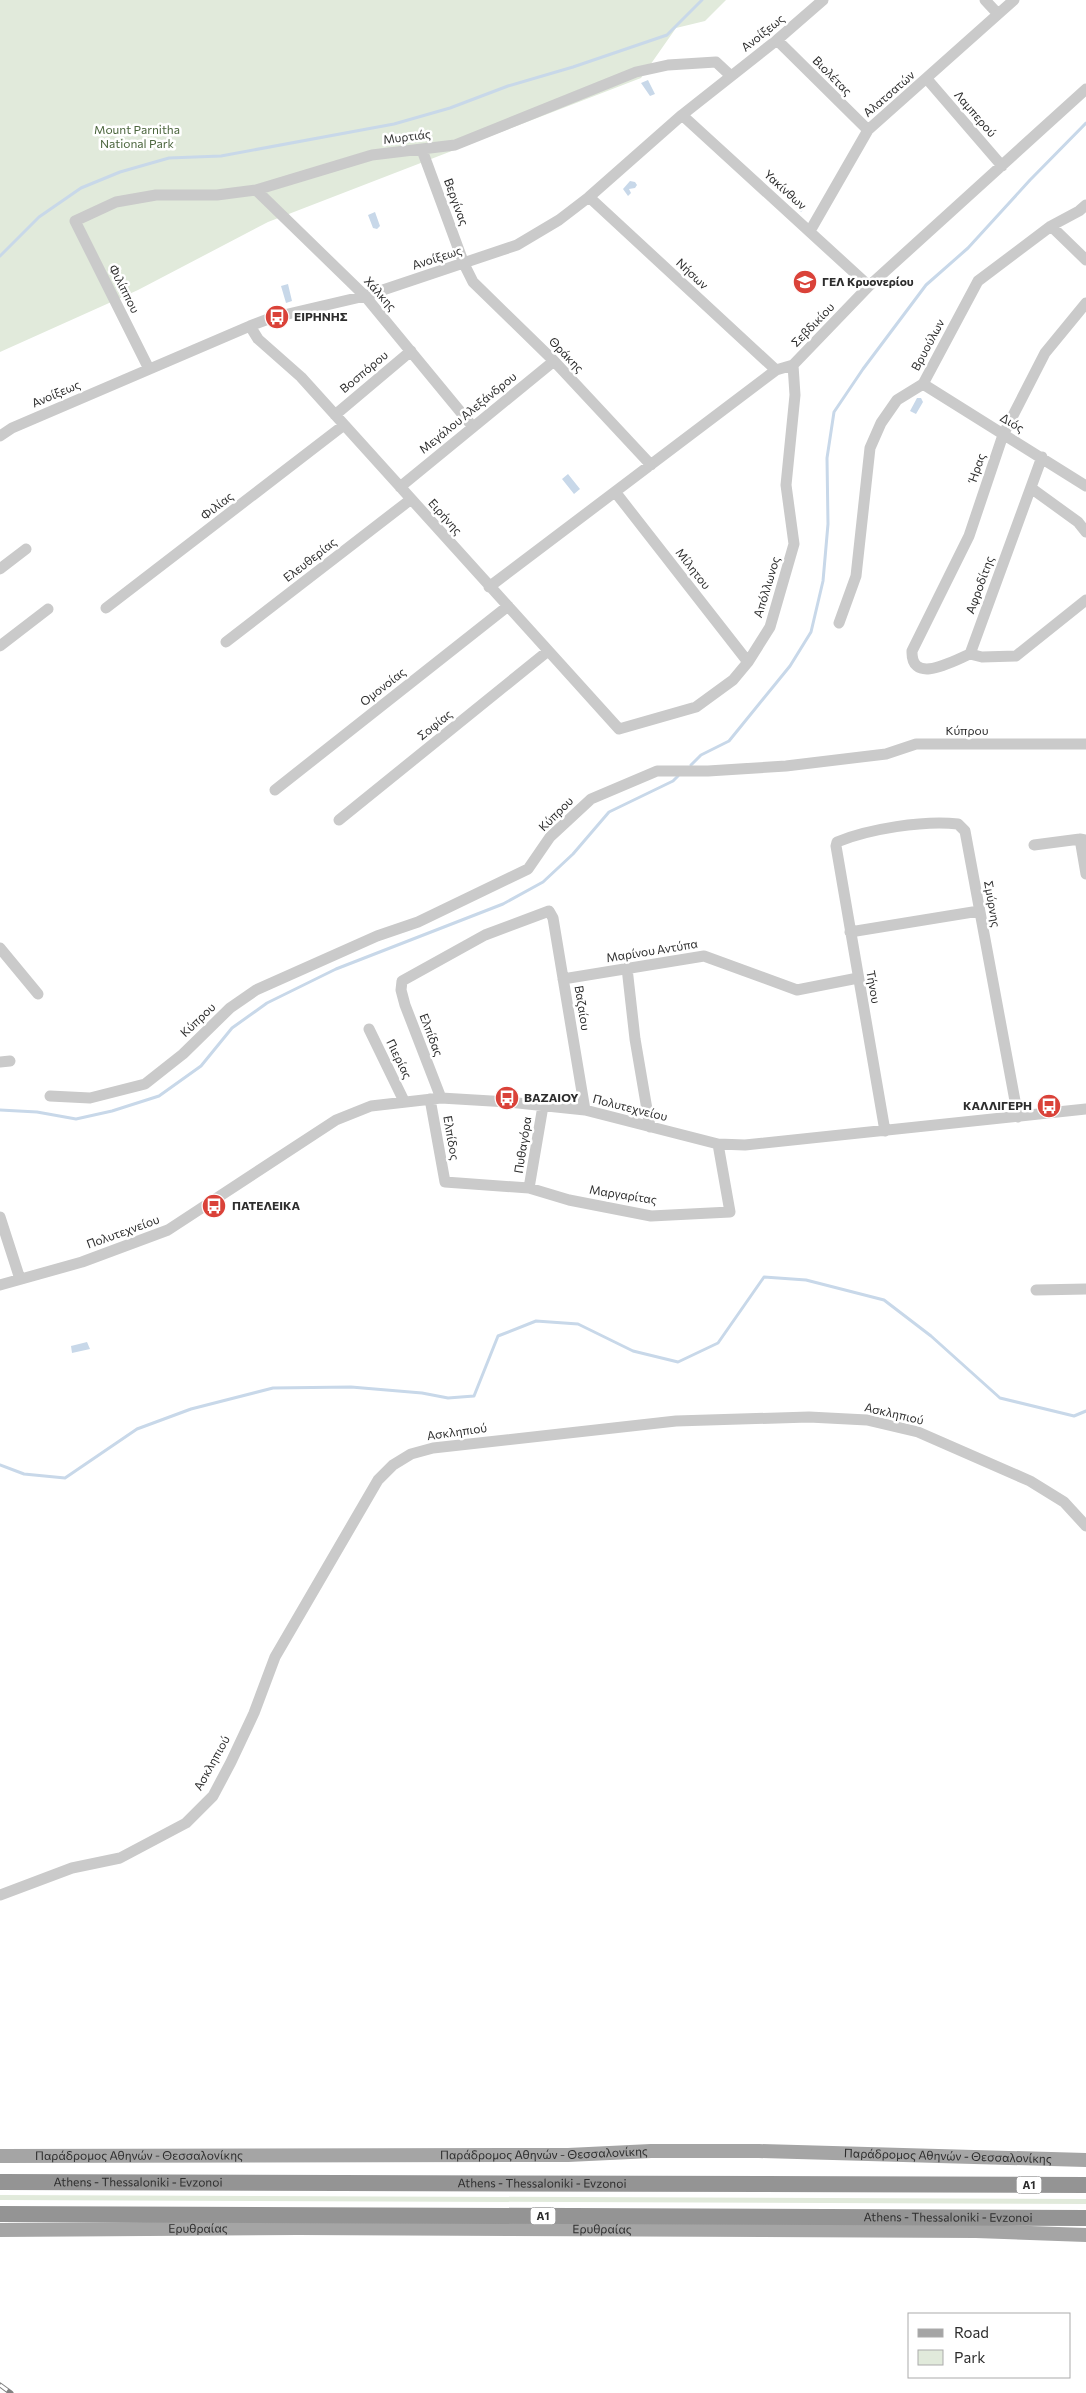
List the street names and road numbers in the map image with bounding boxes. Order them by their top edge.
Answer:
street label: Ανοίξεως [738,11,787,54]
street label: Βιολέτας [810,53,855,98]
street label: Αλατσατών [860,67,917,119]
street label: Λαμπερού [952,87,1000,139]
street label: Μυρτιάς [382,126,432,146]
street label: Υακίνθων [762,167,810,212]
street label: Βεργίνας [442,176,472,227]
street label: Ανοίξεως [410,242,463,272]
street label: Νήσων [674,255,712,292]
street label: Φιλίππου [107,262,143,315]
street label: Χάλκης [362,273,400,313]
street label: Σεβδικίου [788,299,837,349]
street label: Βρυούλων [908,316,947,373]
street label: Θράκης [547,334,587,375]
street label: Βοσπόρου [337,347,390,395]
street label: Μεγάλου Αλεξάνδρου [416,369,519,456]
street label: Ανοίξεως [29,377,82,410]
street label: Διός [998,410,1027,435]
street label: Ήρας [964,451,988,485]
street label: Φιλίας [197,488,235,522]
street label: Ειρήνης [426,496,466,537]
street label: Ελευθερίας [280,534,339,584]
street label: Μίλητου [673,545,714,592]
street label: Απόλλωνος [750,554,782,619]
street label: Αφροδίτης [962,554,996,615]
street label: Ομονοίας [357,664,408,708]
street label: Σοφίας [414,706,455,742]
street label: Κύπρου [946,723,989,737]
street label: Κύπρου [535,793,576,833]
street label: Σμύρνης [982,879,1004,928]
street label: Μαρίνου Αντύπα [605,936,699,964]
street label: Τήνου [864,969,884,1005]
street label: Βαζαίου [573,984,593,1032]
street label: Κύπρου [177,999,218,1039]
street label: Ελπίδας [417,1011,447,1058]
street label: Πιερίας [384,1036,416,1081]
street label: Πολυτεχνείου [591,1091,669,1123]
street label: Ελπίδος [441,1115,463,1161]
street label: Πυθαγόρα [511,1115,533,1174]
street label: Μαργαρίτας [588,1182,658,1206]
street label: Πολυτεχνείου [84,1211,161,1251]
street label: Ασκληπιού [863,1399,926,1427]
street label: Ασκληπιού [426,1420,488,1442]
street label: Ασκληπιού [190,1732,232,1792]
street label: Παράδρομος Αθηνών - Θεσσαλονίκης [440,2143,648,2161]
street label: Παράδρομος Αθηνών - Θεσσαλονίκης [844,2145,1052,2165]
street label: Παράδρομος Αθηνών - Θεσσαλονίκης [35,2148,243,2162]
street label: Athens - Thessaloniki - Evzonoi [53,2174,223,2189]
street label: Athens - Thessaloniki - Evzonoi [457,2175,627,2190]
road number: Α1 [1016,2176,1042,2194]
road number: Α1 [530,2208,556,2224]
street label: Athens - Thessaloniki - Evzonoi [863,2209,1033,2224]
street label: Ερυθραίας [168,2220,228,2235]
street label: Ερυθραίας [572,2221,632,2235]

